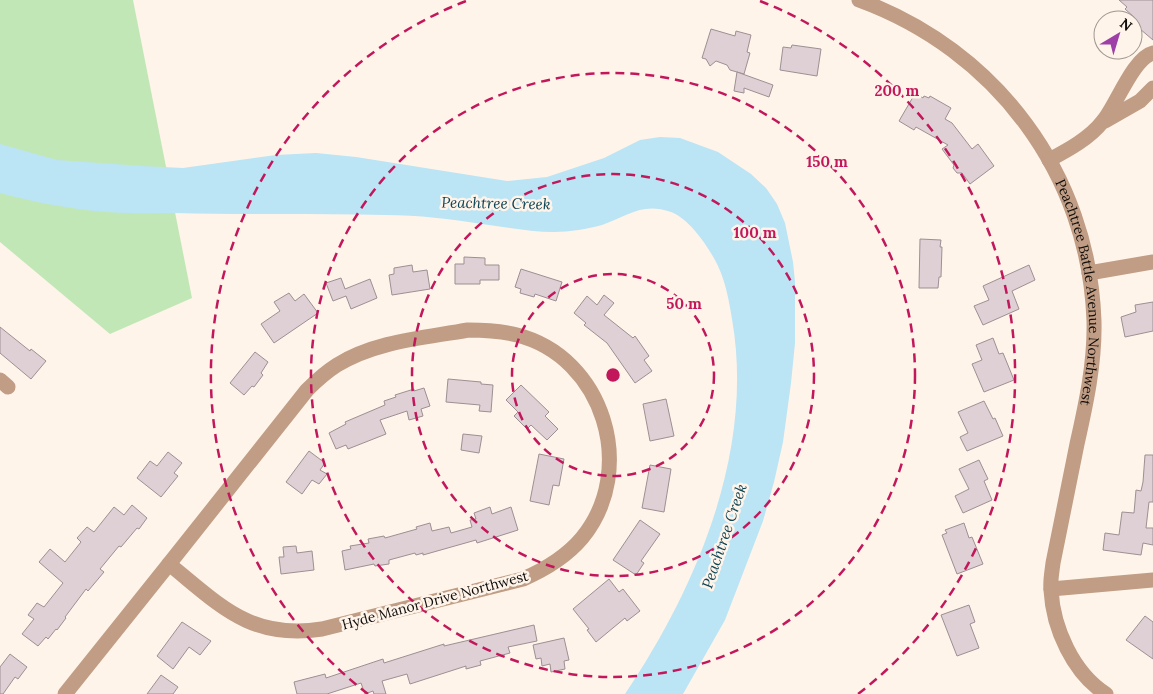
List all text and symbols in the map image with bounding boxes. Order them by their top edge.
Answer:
north arrow [1093,10,1143,60]
text: N [1116,14,1136,35]
text: 200 m [875,81,920,100]
text: 150 m [806,152,848,171]
street label: Peachtree Battle Avenue Northwest [1051,176,1103,408]
water label: Peachtree Creek [441,193,551,213]
text: 100 m [734,223,777,242]
text: 50 m [666,294,702,313]
centre of rings [604,366,622,384]
water label: Peachtree Creek [697,481,751,591]
street label: Hyde Manor Drive Northwest [340,566,531,634]

